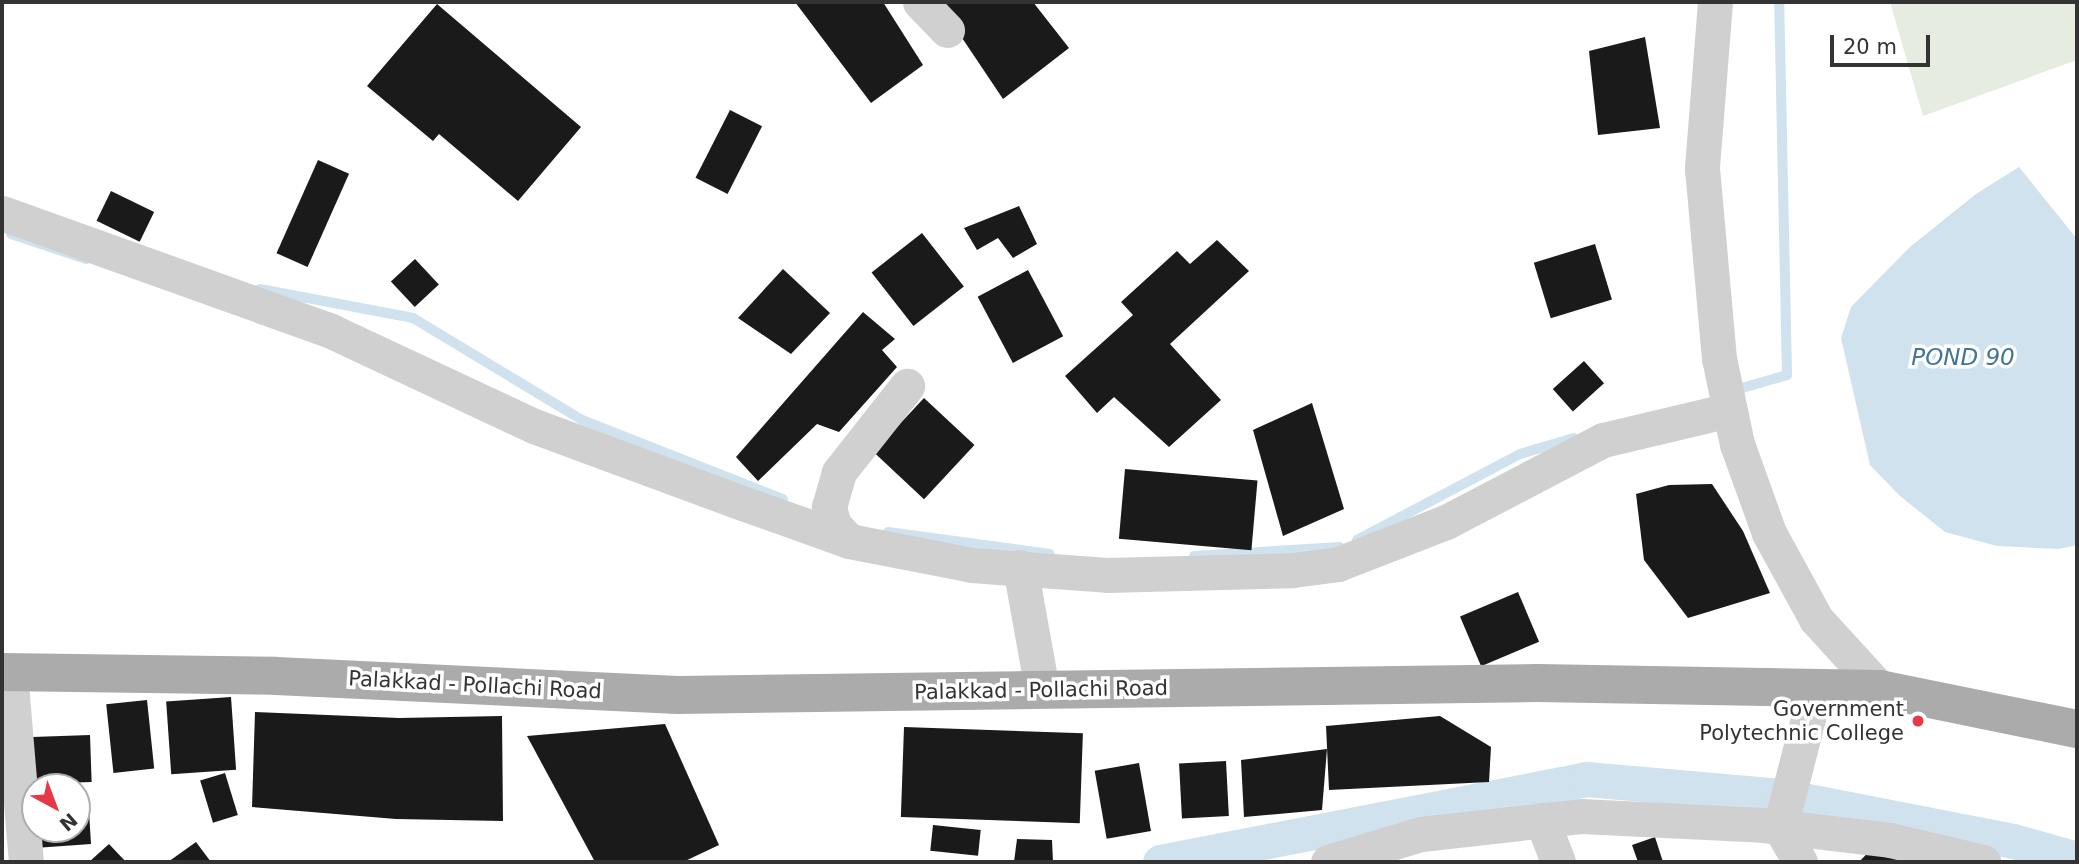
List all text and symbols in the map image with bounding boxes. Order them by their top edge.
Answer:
scale bar [1834,21,1934,65]
text: 20 m [1843,35,1897,59]
water label: POND 90 [1911,343,2015,371]
street label: Palakkad - Pollachi Road [348,666,602,704]
street label: Palakkad - Pollachi Road [914,675,1168,705]
place label: Government Polytechnic College [1699,696,1904,746]
marker: Government Polytechnic College [1910,713,1926,729]
north arrow [21,773,91,843]
text: N [55,809,82,836]

